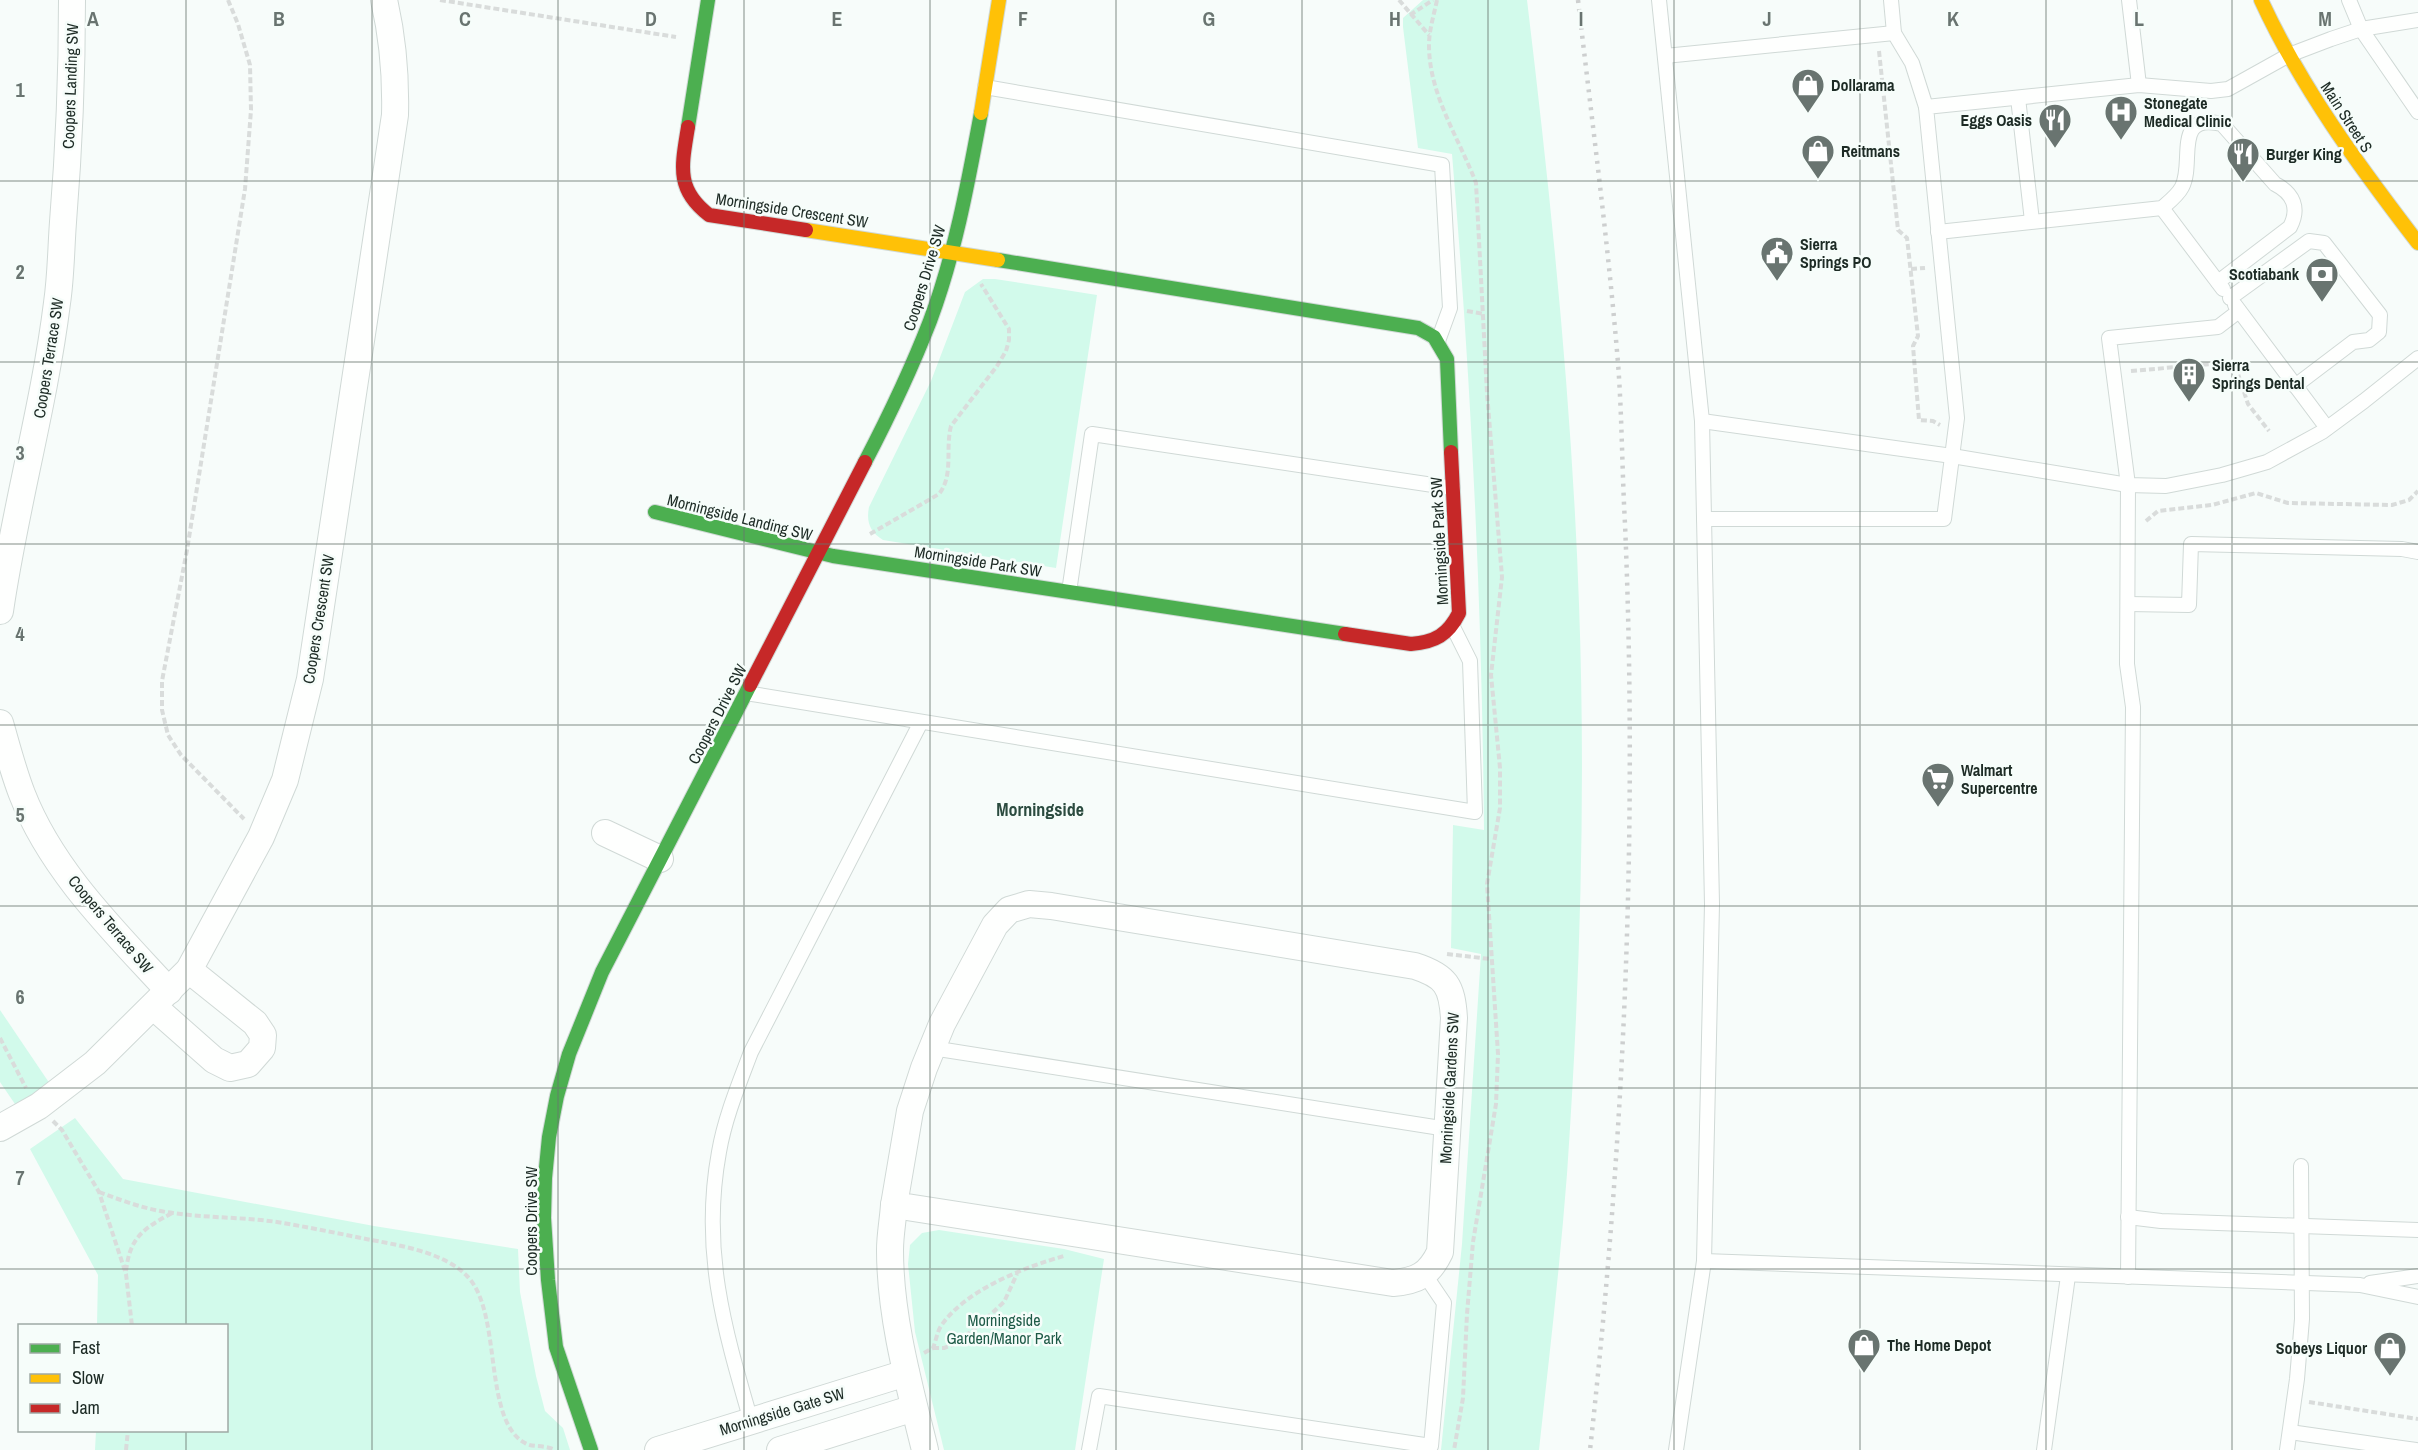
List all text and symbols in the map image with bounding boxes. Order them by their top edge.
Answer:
text: A [87,5,99,32]
text: B [273,5,285,32]
text: C [459,5,471,32]
text: D [645,5,657,32]
text: E [832,5,843,32]
text: F [1018,5,1028,32]
text: G [1203,5,1215,32]
text: H [1389,5,1401,32]
text: I [1579,5,1583,32]
text: J [1762,5,1772,32]
text: K [1947,5,1959,32]
text: L [2134,5,2144,32]
text: M [2318,5,2332,32]
street label: Coopers Landing SW [57,22,83,149]
shop icon: Dollarama [1790,67,1826,114]
place label: Dollarama [1831,74,1895,96]
text: 1 [15,76,25,103]
street label: Main Street S [2316,77,2378,157]
place label: Stonegate Medical Clinic [2144,92,2232,132]
hospital icon: Stonegate Medical Clinic [2103,94,2139,141]
restaurant icon: Eggs Oasis [2037,102,2073,149]
place label: Eggs Oasis [1961,109,2032,131]
shop icon: Reitmans [1800,133,1836,180]
restaurant icon: Burger King [2225,136,2261,183]
place label: Reitmans [1841,140,1900,162]
place label: Burger King [2266,143,2342,165]
street label: Morningside Crescent SW [714,187,870,233]
street label: Coopers Drive SW [897,222,951,334]
place label: Sierra Springs PO [1800,233,1871,273]
public building icon: Sierra Springs PO [1759,235,1795,282]
bank icon: Scotiabank [2304,256,2340,303]
text: 2 [15,258,25,285]
place label: Scotiabank [2229,263,2300,285]
street label: Coopers Terrace SW [28,296,68,420]
place label: Sierra Springs Dental [2212,354,2305,394]
building icon: Sierra Springs Dental [2171,356,2207,403]
text: 3 [15,439,25,466]
street label: Morningside Park SW [1425,476,1453,606]
street label: Morningside Landing SW [665,488,815,546]
street label: Morningside Park SW [913,540,1044,582]
street label: Coopers Crescent SW [297,552,339,685]
text: 4 [15,620,25,647]
street label: Coopers Drive SW [682,660,752,768]
place label: Walmart Supercentre [1961,759,2038,799]
supermarket icon: Walmart Supercentre [1920,761,1956,808]
district label: Morningside [996,797,1084,822]
text: 5 [15,801,25,828]
street label: Coopers Terrace SW [64,870,159,978]
text: 6 [15,983,25,1010]
street label: Morningside Gardens SW [1434,1011,1464,1164]
text: 7 [15,1164,25,1191]
street label: Coopers Drive SW [520,1166,542,1276]
park label: Morningside Garden/Manor Park [946,1309,1062,1349]
legend [18,1324,228,1432]
shop icon: The Home Depot [1846,1327,1882,1374]
shop icon: Sobeys Liquor [2372,1330,2408,1377]
place label: The Home Depot [1887,1334,1992,1356]
text: Fast [72,1335,100,1360]
place label: Sobeys Liquor [2276,1337,2368,1359]
text: Slow [72,1365,104,1390]
street label: Morningside Gate SW [717,1381,848,1440]
text: Jam [72,1395,100,1420]

